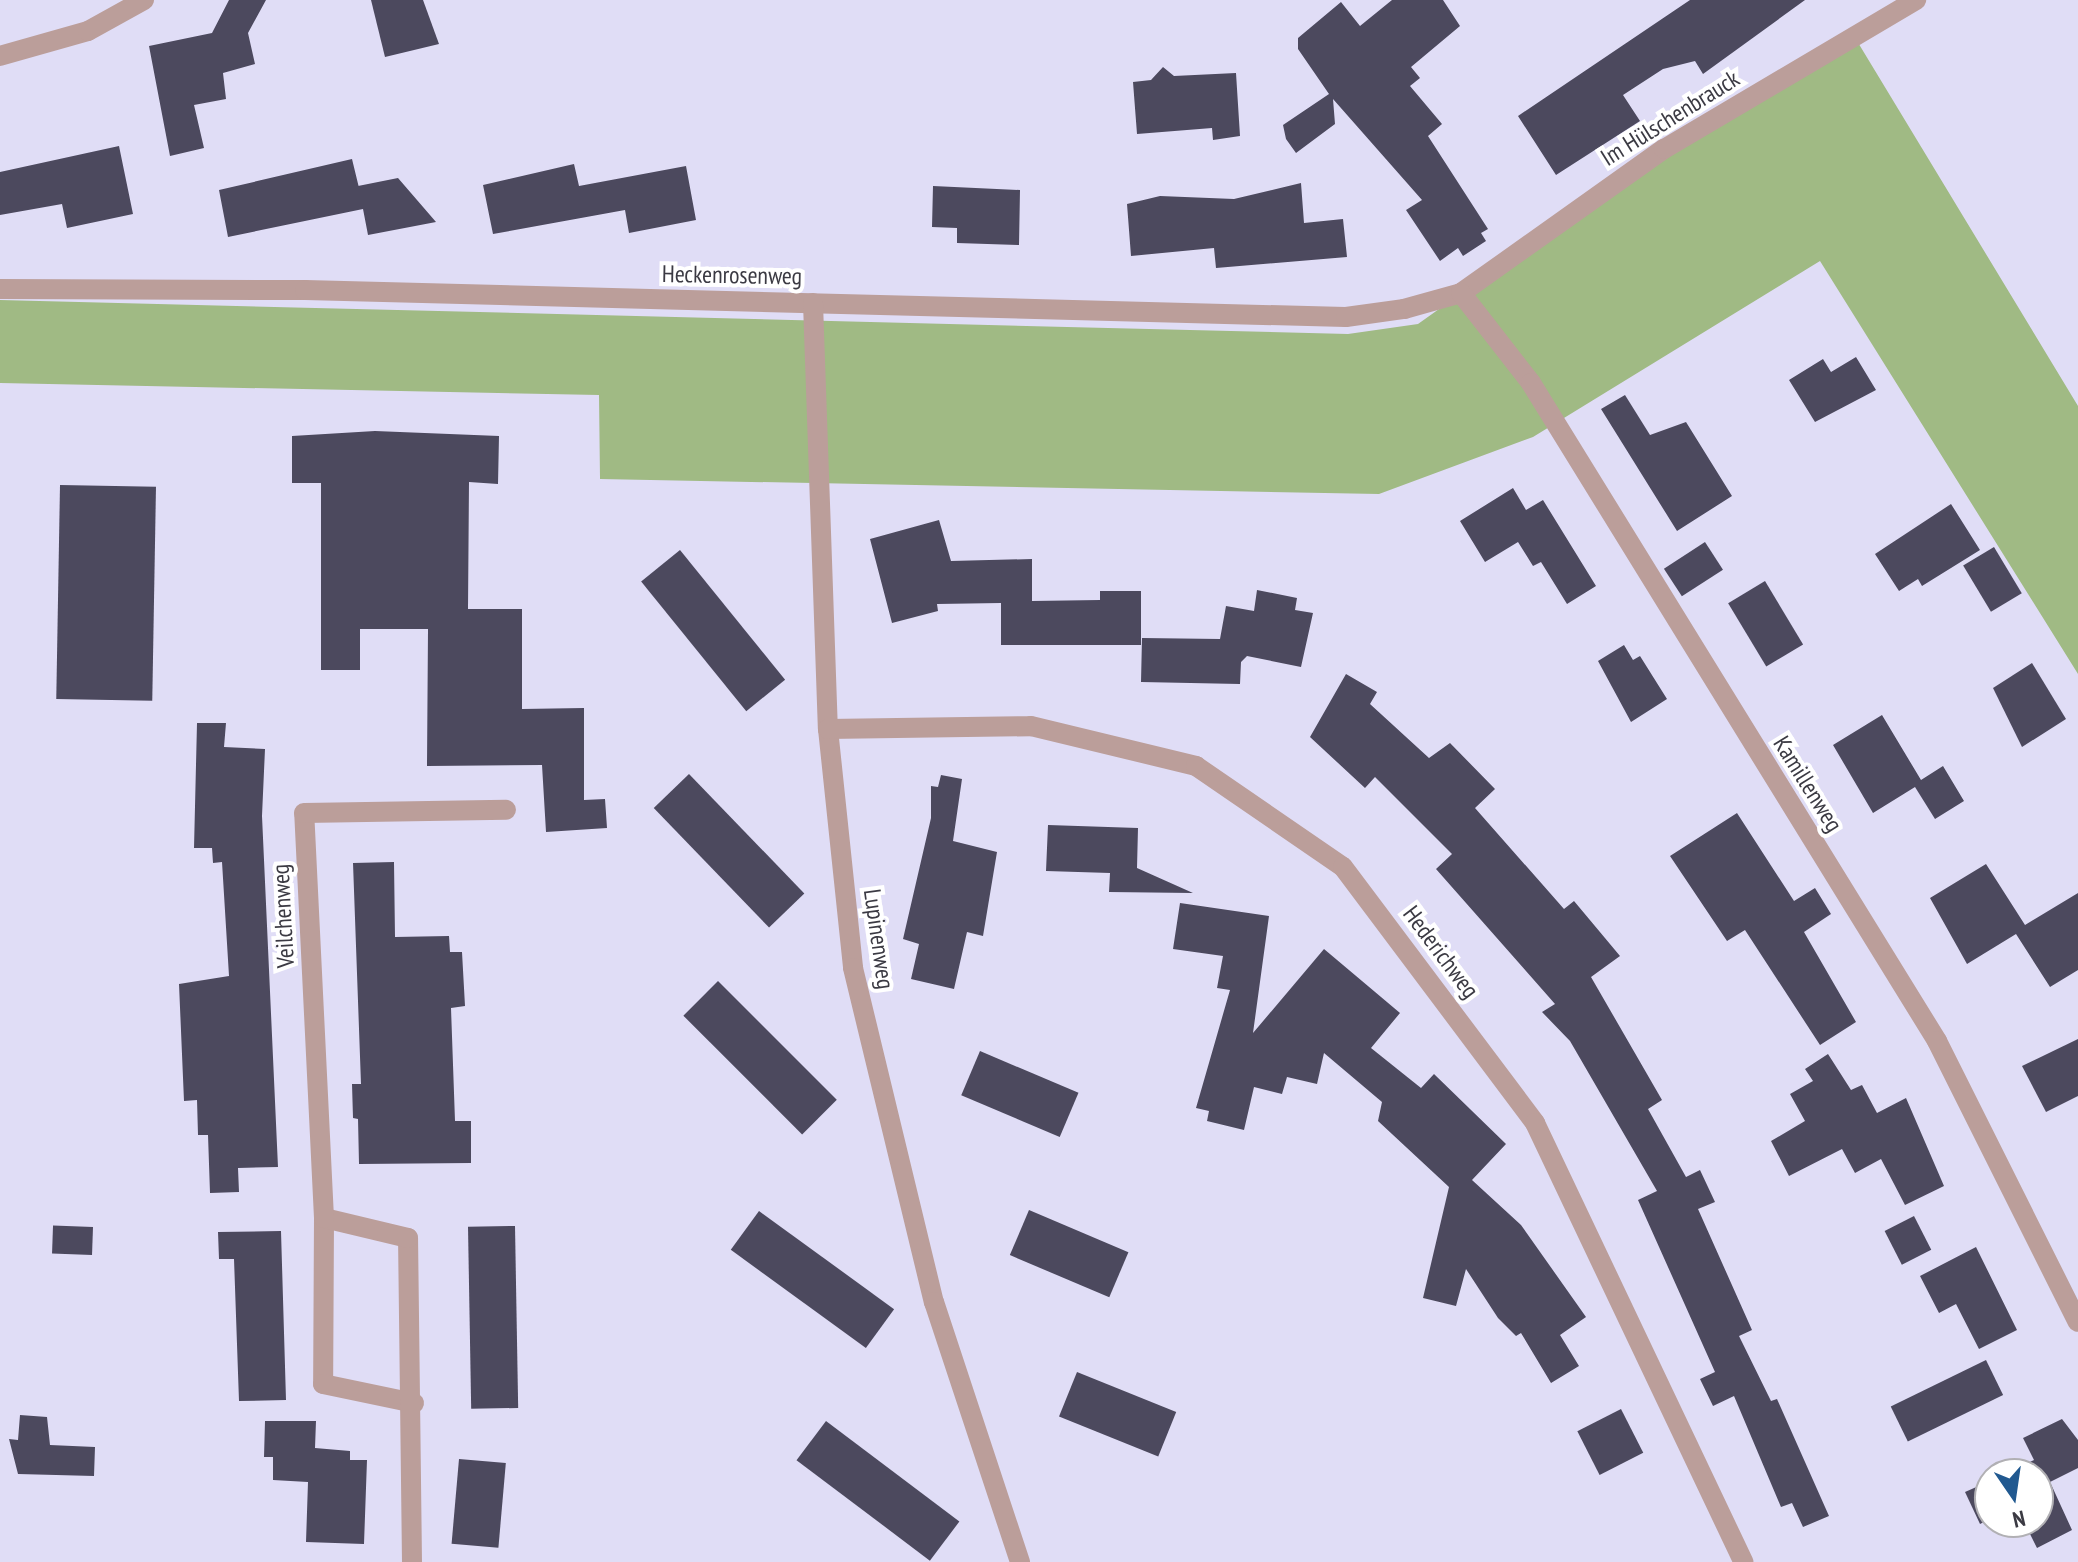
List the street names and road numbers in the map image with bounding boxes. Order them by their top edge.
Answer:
street label: Im Hülschenbrauck [1595,64,1745,172]
street label: Heckenrosenweg [662,259,802,291]
street label: Kamillenweg [1767,731,1849,837]
street label: Veilchenweg [266,863,300,969]
street label: Lupinenweg [858,887,900,991]
street label: Hederichweg [1397,900,1485,1004]

